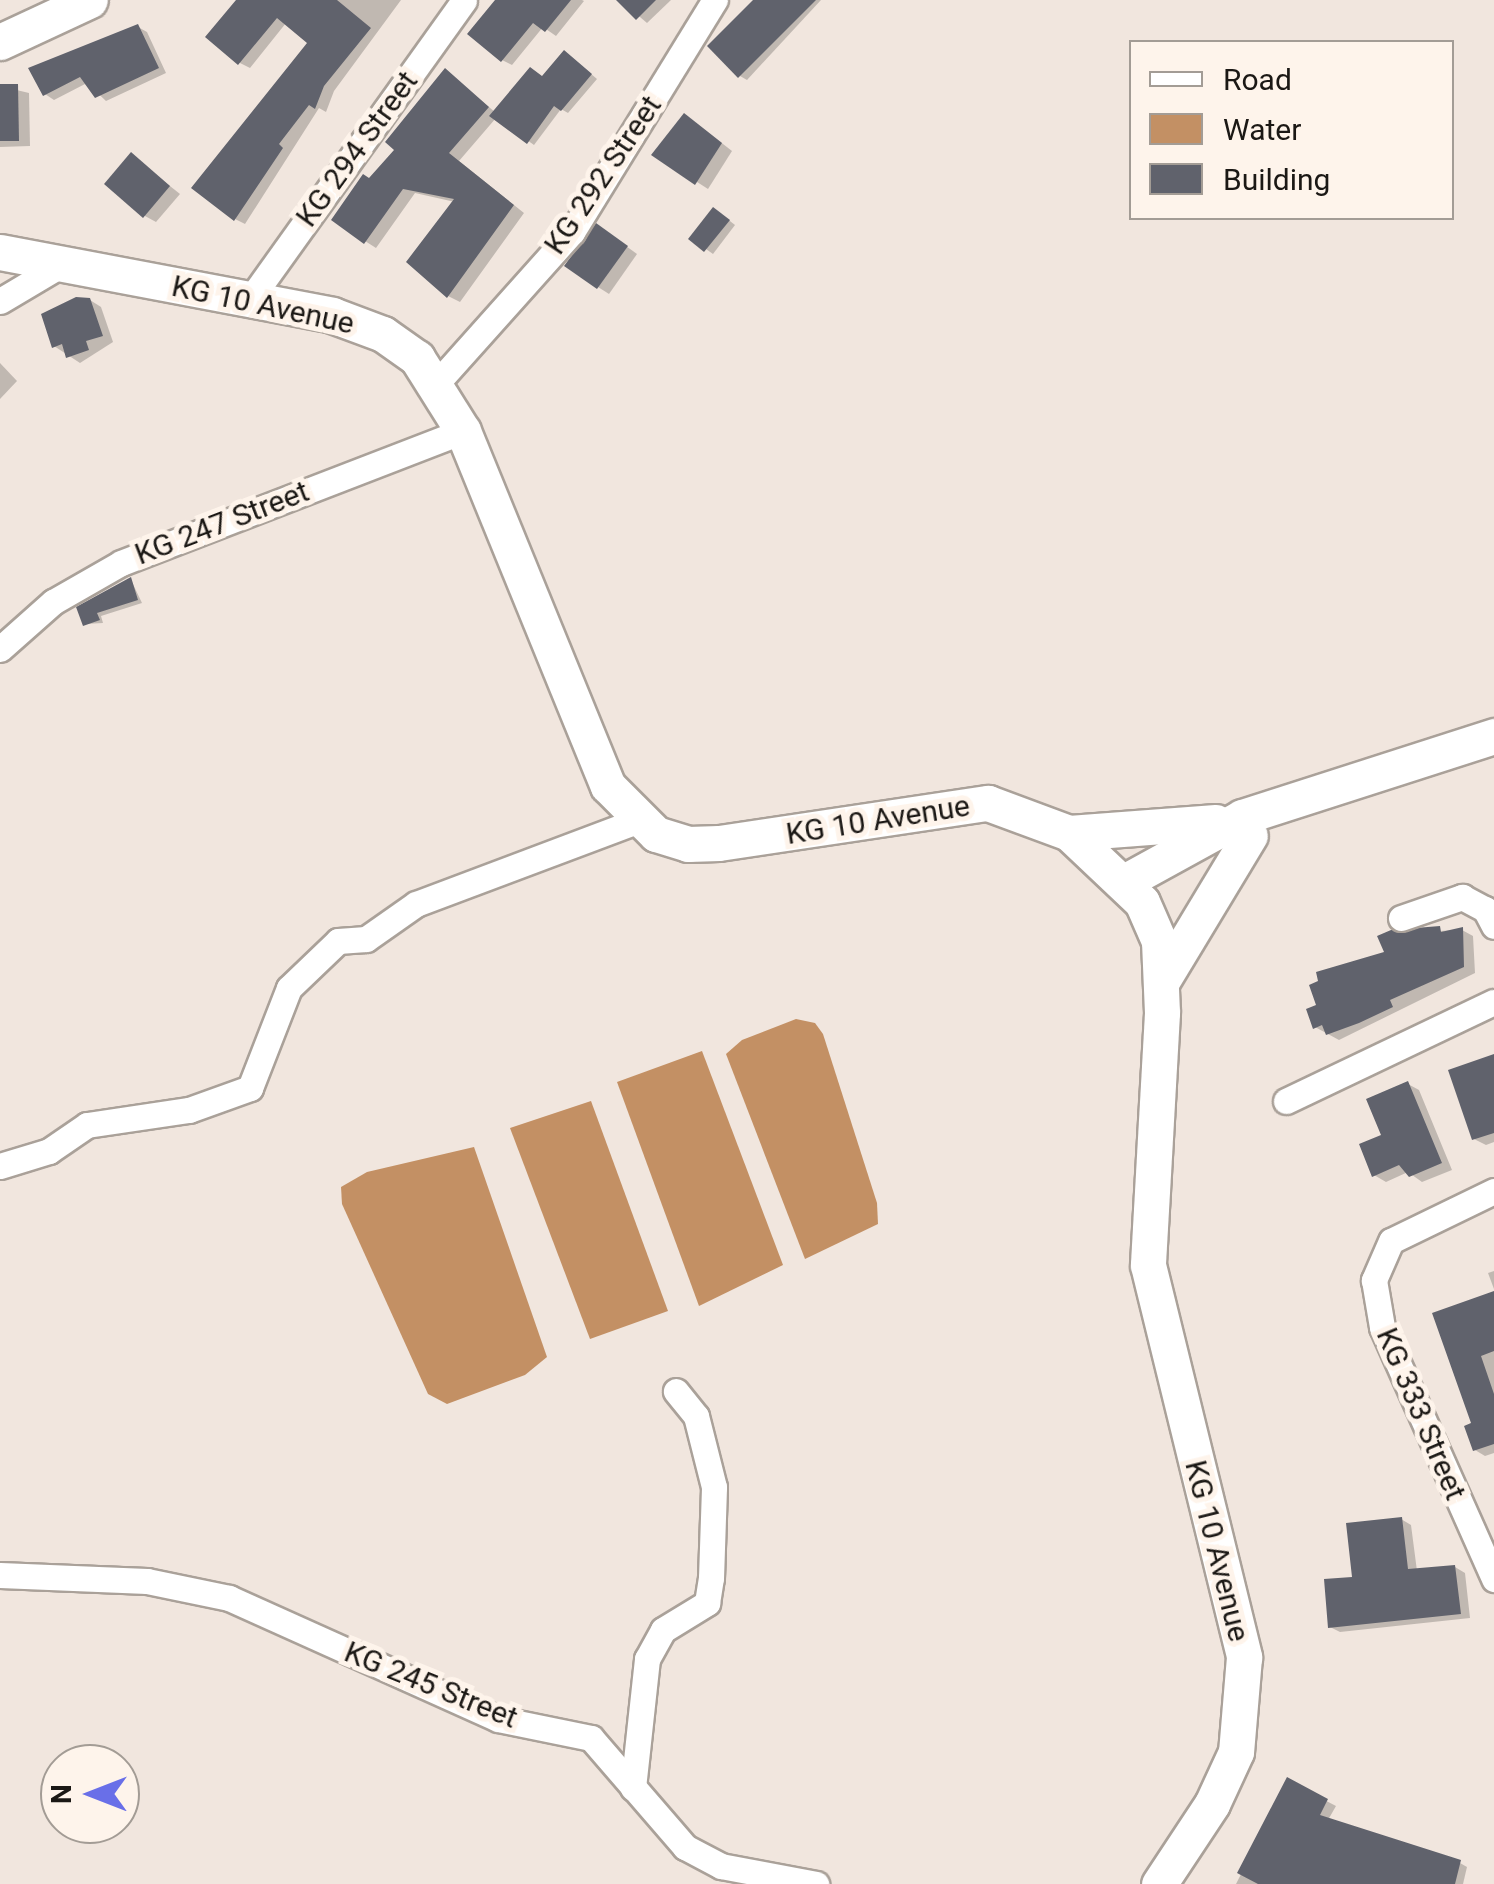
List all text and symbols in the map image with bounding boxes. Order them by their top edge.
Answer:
legend [1129,40,1454,220]
text: Road [1223,62,1292,97]
street label: KG 294 Street [289,64,425,234]
street label: KG 292 Street [537,89,669,261]
text: Water [1223,112,1301,147]
text: Building [1223,162,1330,197]
street label: KG 10 Avenue [169,268,357,342]
street label: KG 247 Street [130,473,314,573]
street label: KG 10 Avenue [784,788,972,852]
street label: KG 333 Street [1369,1323,1473,1505]
street label: KG 10 Avenue [1177,1457,1257,1645]
street label: KG 245 Street [339,1634,523,1736]
north arrow [40,1744,140,1844]
text: N [45,1784,78,1804]

